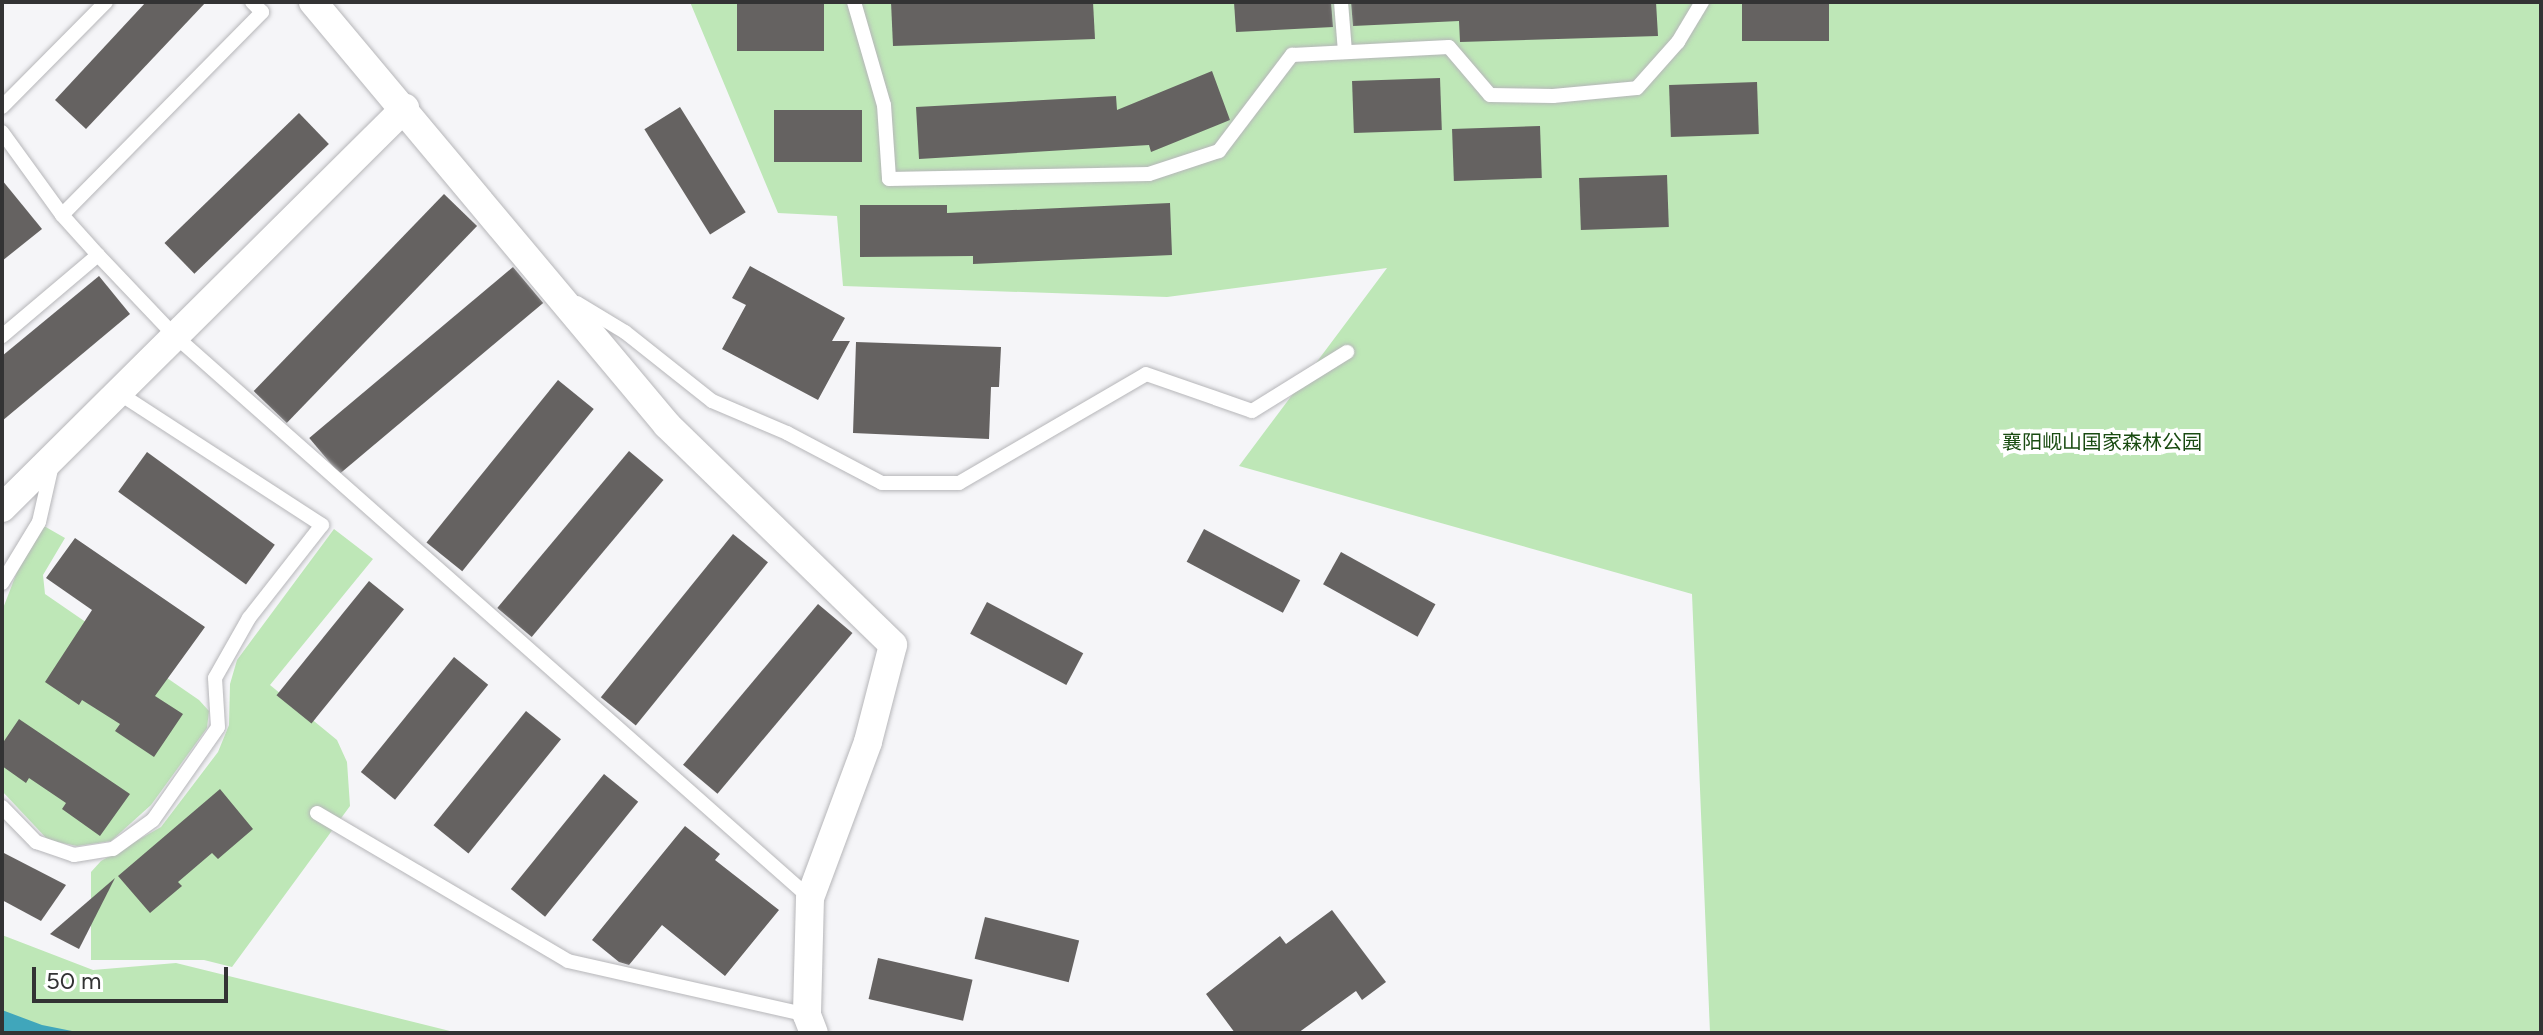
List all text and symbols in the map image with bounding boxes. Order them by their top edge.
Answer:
park label: 襄阳岘山国家森林公园 [2002,430,2202,454]
scale bar [36,951,232,1001]
text: 50 m [46,966,102,995]

